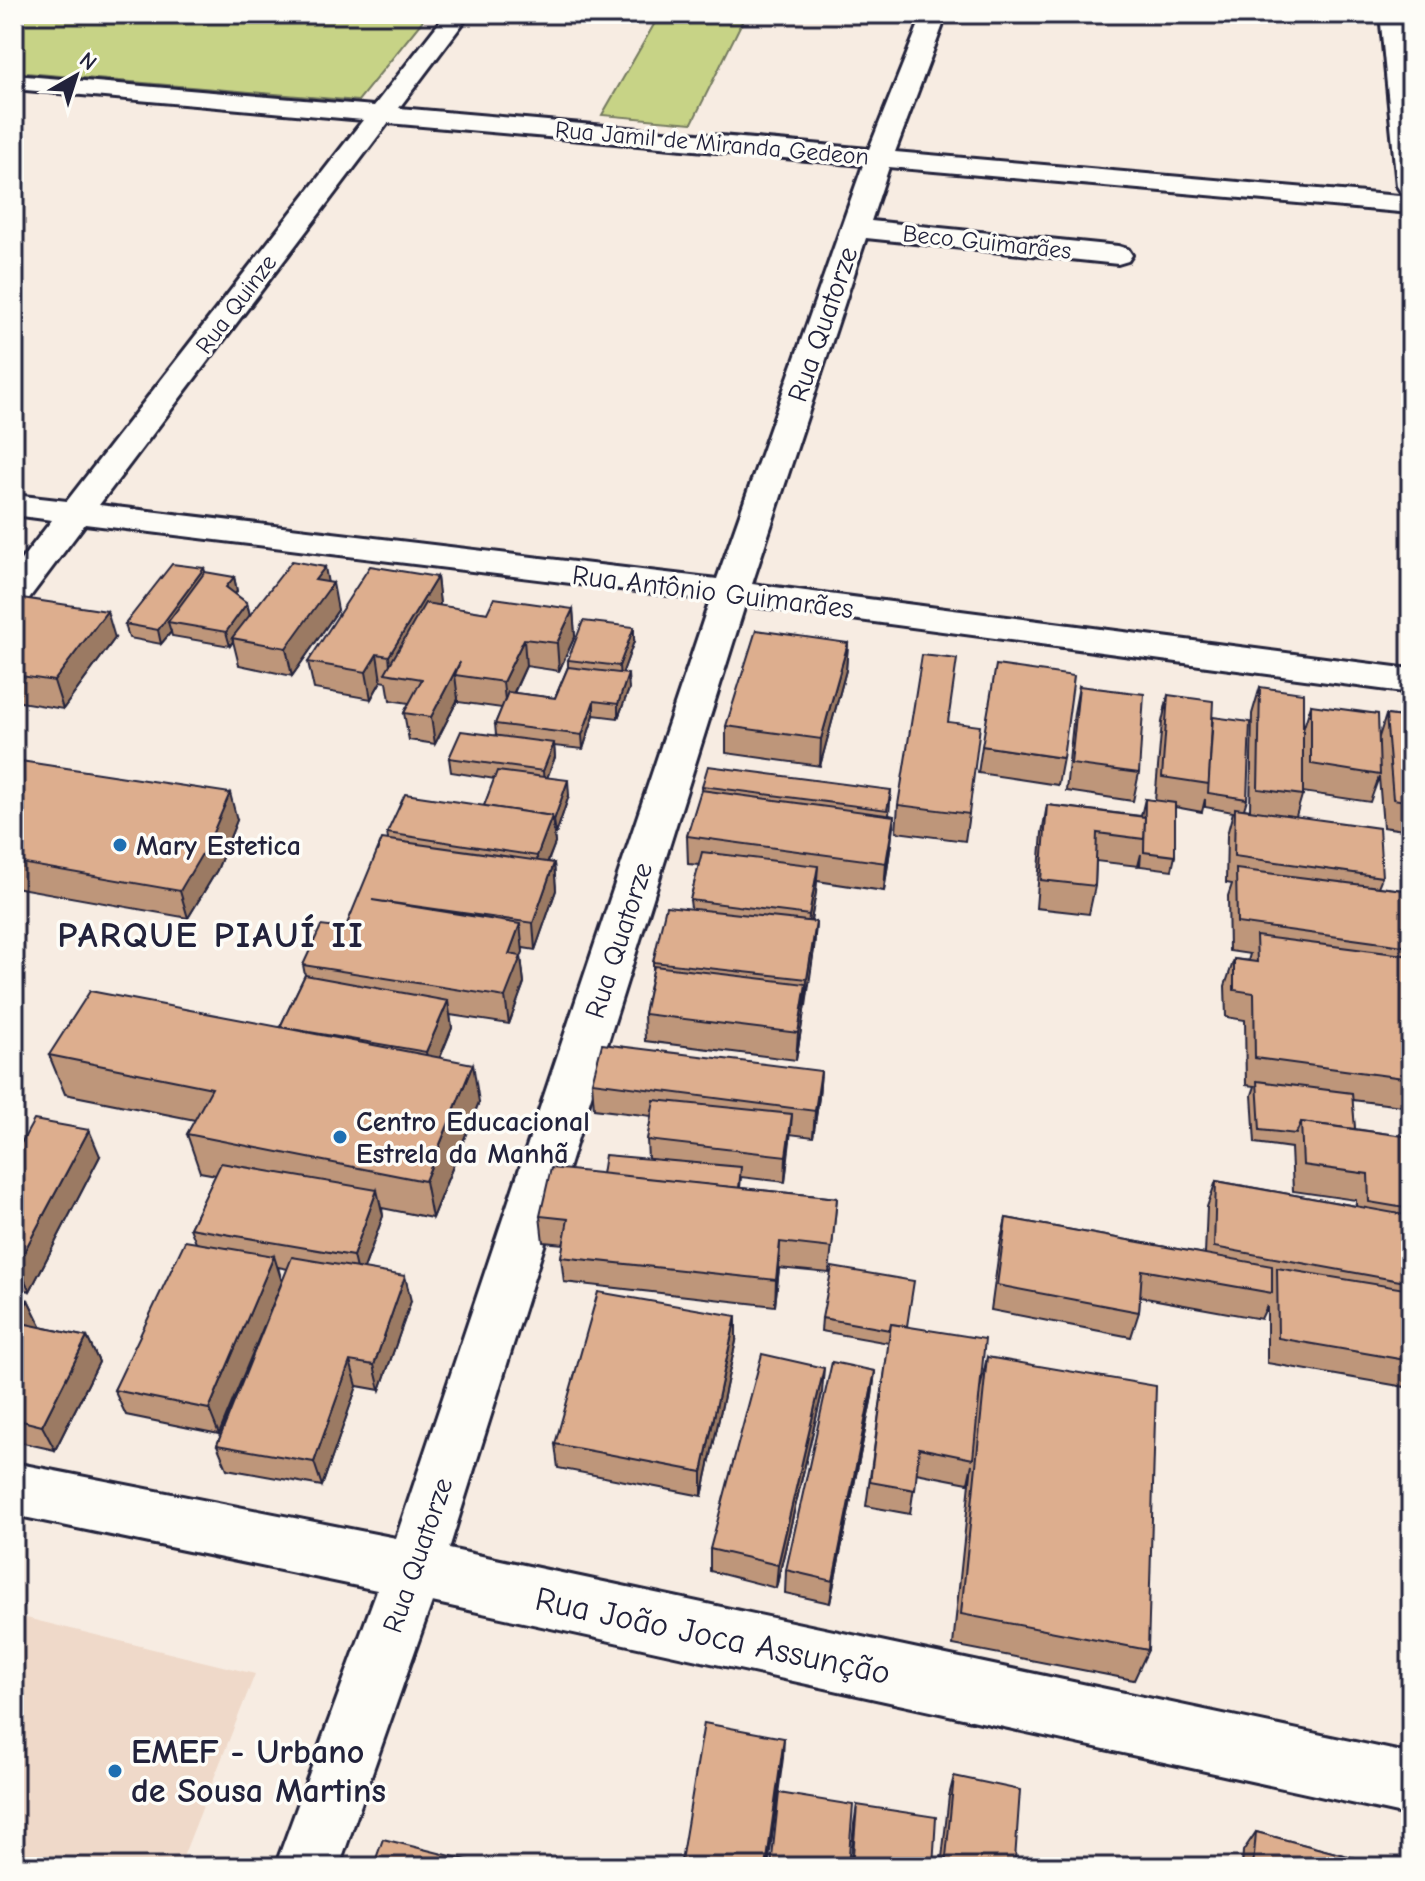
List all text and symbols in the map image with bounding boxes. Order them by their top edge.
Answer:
north arrow [36,36,116,116]
text: N [74,47,102,76]
street label: Rua Jamil de Miranda Gedeon [554,115,870,171]
street label: Beco Guimarães [901,219,1073,265]
street label: Rua Quatorze [781,243,864,406]
street label: Rua Quinze [190,249,282,359]
street label: Rua Antônio Guimarães [570,559,855,625]
place label: Mary Estetica [136,830,301,862]
marker: Mary Estetica [111,836,129,854]
street label: Rua Quatorze [579,858,659,1022]
district label: PARQUE PIAUÍ II [57,914,365,956]
place label: Centro Educacional Estrela da Manhã [356,1106,590,1170]
marker: Centro Educacional Estrela da Manhã [331,1128,349,1146]
street label: Rua Quatorze [376,1474,459,1637]
street label: Rua João Joca Assunção [532,1579,894,1693]
place label: EMEF - Urbano de Sousa Martins [131,1732,386,1811]
marker: EMEF - Urbano de Sousa Martins [106,1762,124,1780]

